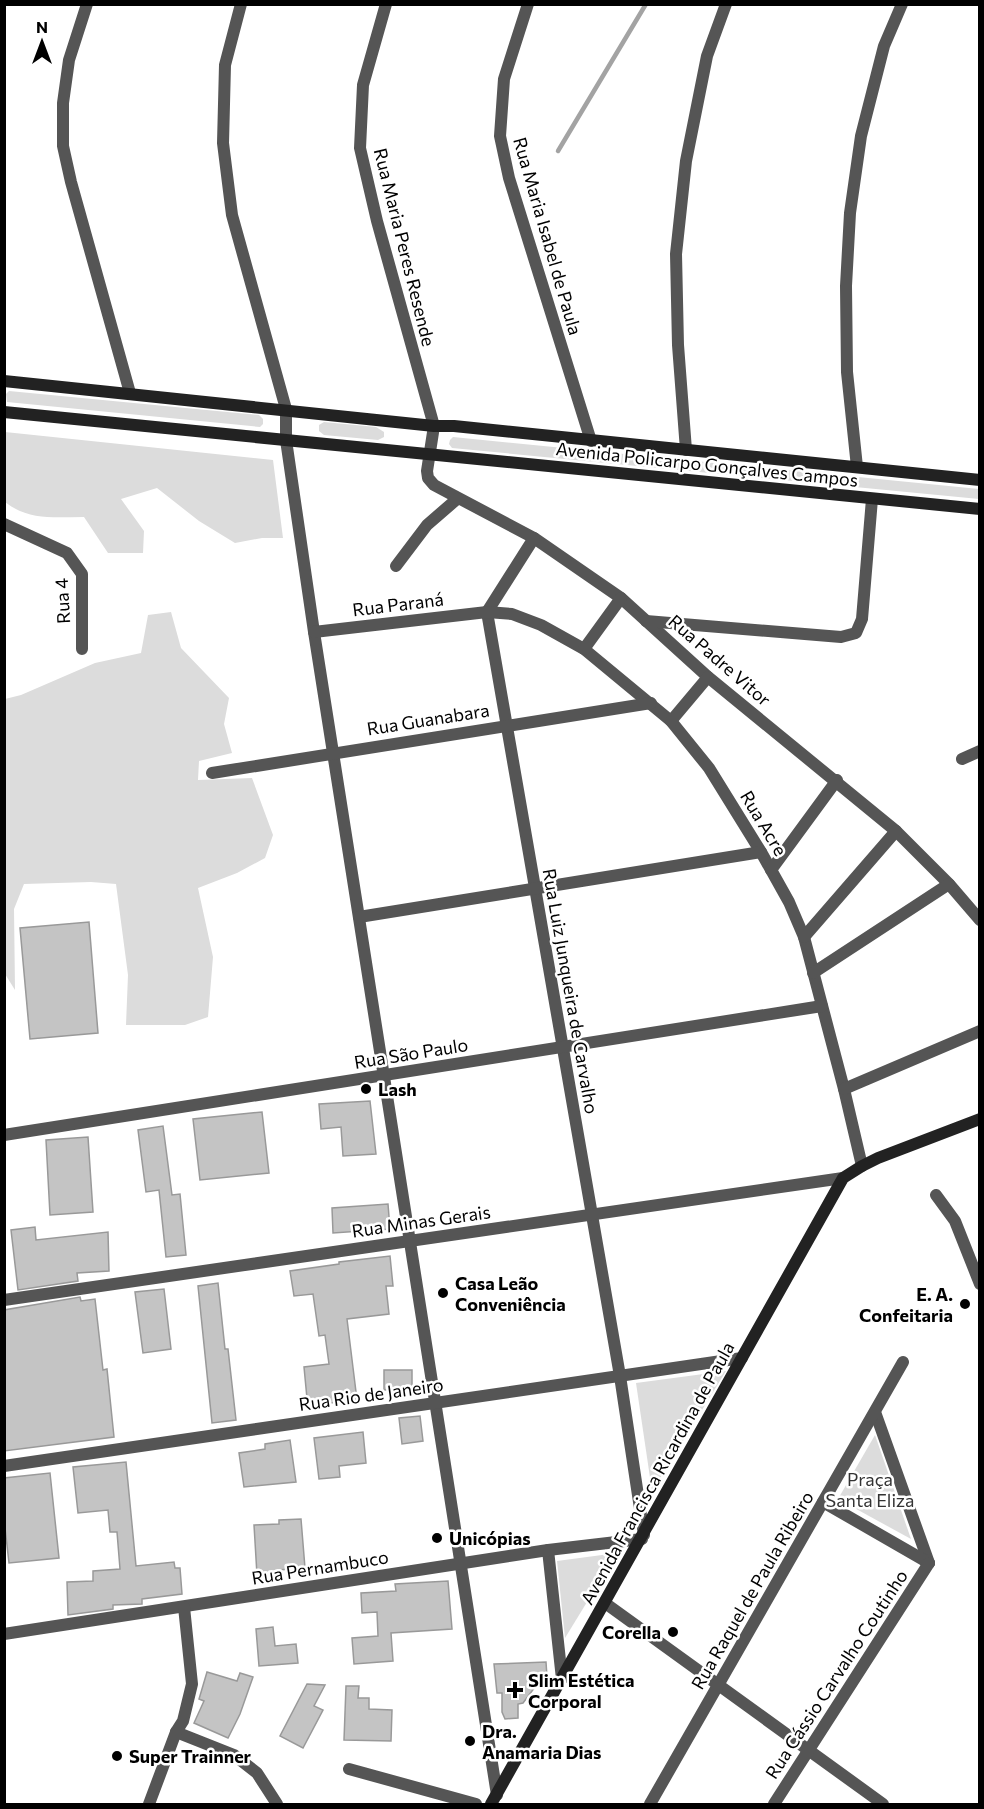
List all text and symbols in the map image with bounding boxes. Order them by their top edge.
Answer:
north arrow [12,12,72,72]
text: N [36,17,48,36]
street label: Rua Maria Isabel de Paula [509,134,587,338]
street label: Rua Maria Peres Resende [370,146,440,348]
street label: Avenida Policarpo Gonçalves Campos [555,437,859,491]
street label: Rua 4 [50,577,74,624]
street label: Rua Paraná [351,587,445,621]
street label: Rua Padre Vitor [664,610,776,710]
street label: Rua Guanabara [365,698,491,740]
street label: Rua Acre [736,786,792,860]
street label: Rua Luiz Junqueira de Carvalho [539,867,603,1115]
street label: Rua São Paulo [352,1033,470,1073]
place label: Lash [378,1078,417,1100]
marker: Lash [359,1082,373,1096]
street label: Rua Minas Gerais [350,1200,492,1242]
place label: Casa Leão Conveniência [455,1272,566,1315]
place label: E. A. Confeitaria [859,1283,953,1326]
marker: Casa Leão Conveniência [436,1286,450,1300]
marker: E. A. Confeitaria [958,1297,972,1311]
street label: Avenida Francisca Ricardina de Paula [575,1338,739,1608]
street label: Rua Rio de Janeiro [297,1373,445,1415]
park label: Praça Santa Eliza [826,1468,914,1511]
street label: Rua Raquel de Paula Ribeiro [686,1487,818,1693]
place label: Unicópias [449,1527,531,1549]
marker: Unicópias [430,1531,444,1545]
street label: Rua Pernambuco [250,1545,390,1589]
street label: Rua Cássio Carvalho Coutinho [760,1565,912,1783]
place label: Corella [602,1621,661,1643]
marker: Corella [666,1625,680,1639]
place label: Slim Estética Corporal [528,1669,635,1712]
marker: Slim Estética Corporal [506,1681,524,1699]
place label: Dra. Anamaria Dias [482,1720,601,1763]
marker: Dra. Anamaria Dias [463,1734,477,1748]
place label: Super Trainner [129,1745,252,1767]
marker: Super Trainner [110,1749,124,1763]

